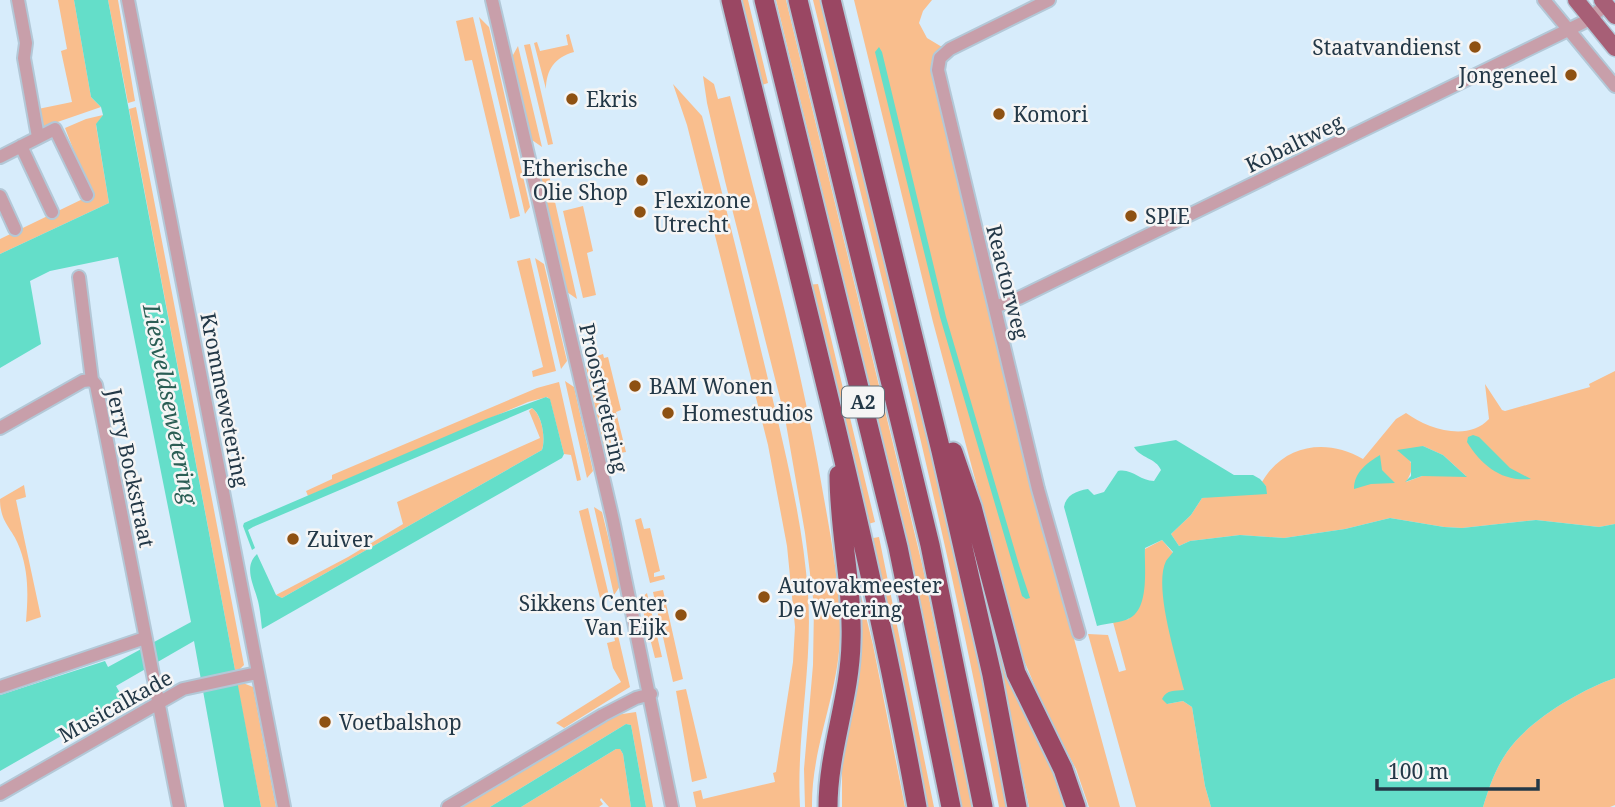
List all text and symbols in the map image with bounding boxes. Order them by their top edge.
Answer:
place label: Staatvandienst [1312,33,1461,61]
marker: Staatvandienst [1467,39,1483,55]
place label: Jongeneel [1458,61,1557,89]
marker: Jongeneel [1563,67,1579,83]
place label: Ekris [586,85,637,113]
marker: Ekris [564,91,580,107]
place label: Komori [1013,100,1088,128]
marker: Komori [991,106,1007,122]
street label: Kobaltweg [1240,107,1348,179]
place label: Etherische Olie Shop [522,154,628,206]
marker: Etherische Olie Shop [634,172,650,188]
place label: Flexizone Utrecht [654,186,751,238]
place label: SPIE [1145,202,1190,230]
marker: Flexizone Utrecht [632,204,648,220]
marker: SPIE [1123,208,1139,224]
street label: Reactorweg [980,222,1036,343]
water label: Liesveldsewetering [136,300,206,508]
street label: Krommewetering [194,310,256,490]
street label: Proostwetering [573,320,635,476]
place label: BAM Wonen [649,372,773,400]
marker: BAM Wonen [627,378,643,394]
street label: Jerry Bockstraat [100,385,162,550]
road number: A2 [842,386,884,418]
place label: Homestudios [682,399,813,427]
marker: Homestudios [660,405,676,421]
place label: Zuiver [307,525,373,553]
marker: Zuiver [285,531,301,547]
place label: Autovakmeester De Wetering [778,571,942,623]
place label: Sikkens Center Van Eijk [519,589,668,641]
marker: Autovakmeester De Wetering [756,589,772,605]
marker: Sikkens Center Van Eijk [673,607,689,623]
street label: Musicalkade [53,663,177,749]
place label: Voetbalshop [339,708,462,736]
marker: Voetbalshop [317,714,333,730]
scale bar [1377,748,1538,792]
text: 100 m [1388,757,1449,785]

